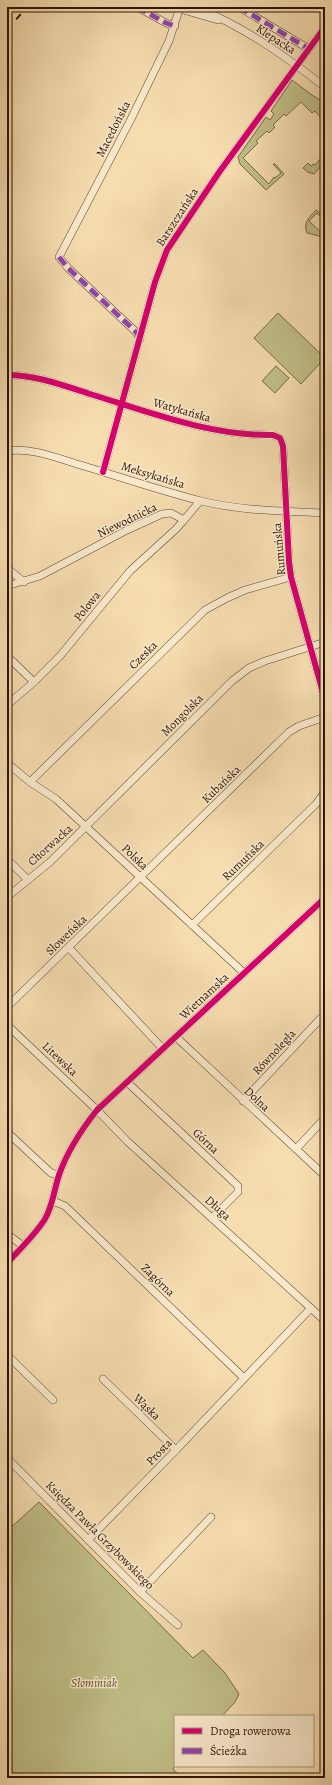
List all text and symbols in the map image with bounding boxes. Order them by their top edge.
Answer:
street label: Klepacka [253,20,299,58]
street label: Macedońska [92,98,134,160]
street label: Barszczańska [152,184,202,249]
street label: Watykańska [150,394,213,426]
street label: Meksykańska [119,458,187,492]
street label: Niewodnicka [95,499,160,541]
street label: Rumuńska [269,522,289,576]
street label: Polowa [70,587,104,624]
street label: Czeska [125,637,161,673]
street label: Mongolska [157,690,207,740]
street label: Kubańska [198,761,244,807]
street label: Chorwacka [24,820,76,869]
street label: Rumuńska [218,836,268,884]
street label: Polska [118,840,152,874]
street label: Słoweńska [42,911,90,959]
street label: Wietnamska [175,969,232,1024]
street label: Równoległa [249,1025,299,1078]
street label: Litewska [39,1038,82,1080]
street label: Dolna [241,1083,274,1115]
street label: Górna [189,1125,223,1158]
street label: Długa [202,1192,235,1224]
street label: Zagórna [138,1260,179,1300]
street label: Wąska [129,1389,164,1424]
street label: Prosta [142,1435,176,1469]
street label: Księdza Pawła Grzybowskiego [42,1477,158,1593]
park label: Słominiak [71,1675,118,1691]
legend [174,1715,314,1767]
text: Droga rowerowa [210,1723,291,1739]
text: Ścieżka [210,1743,247,1759]

